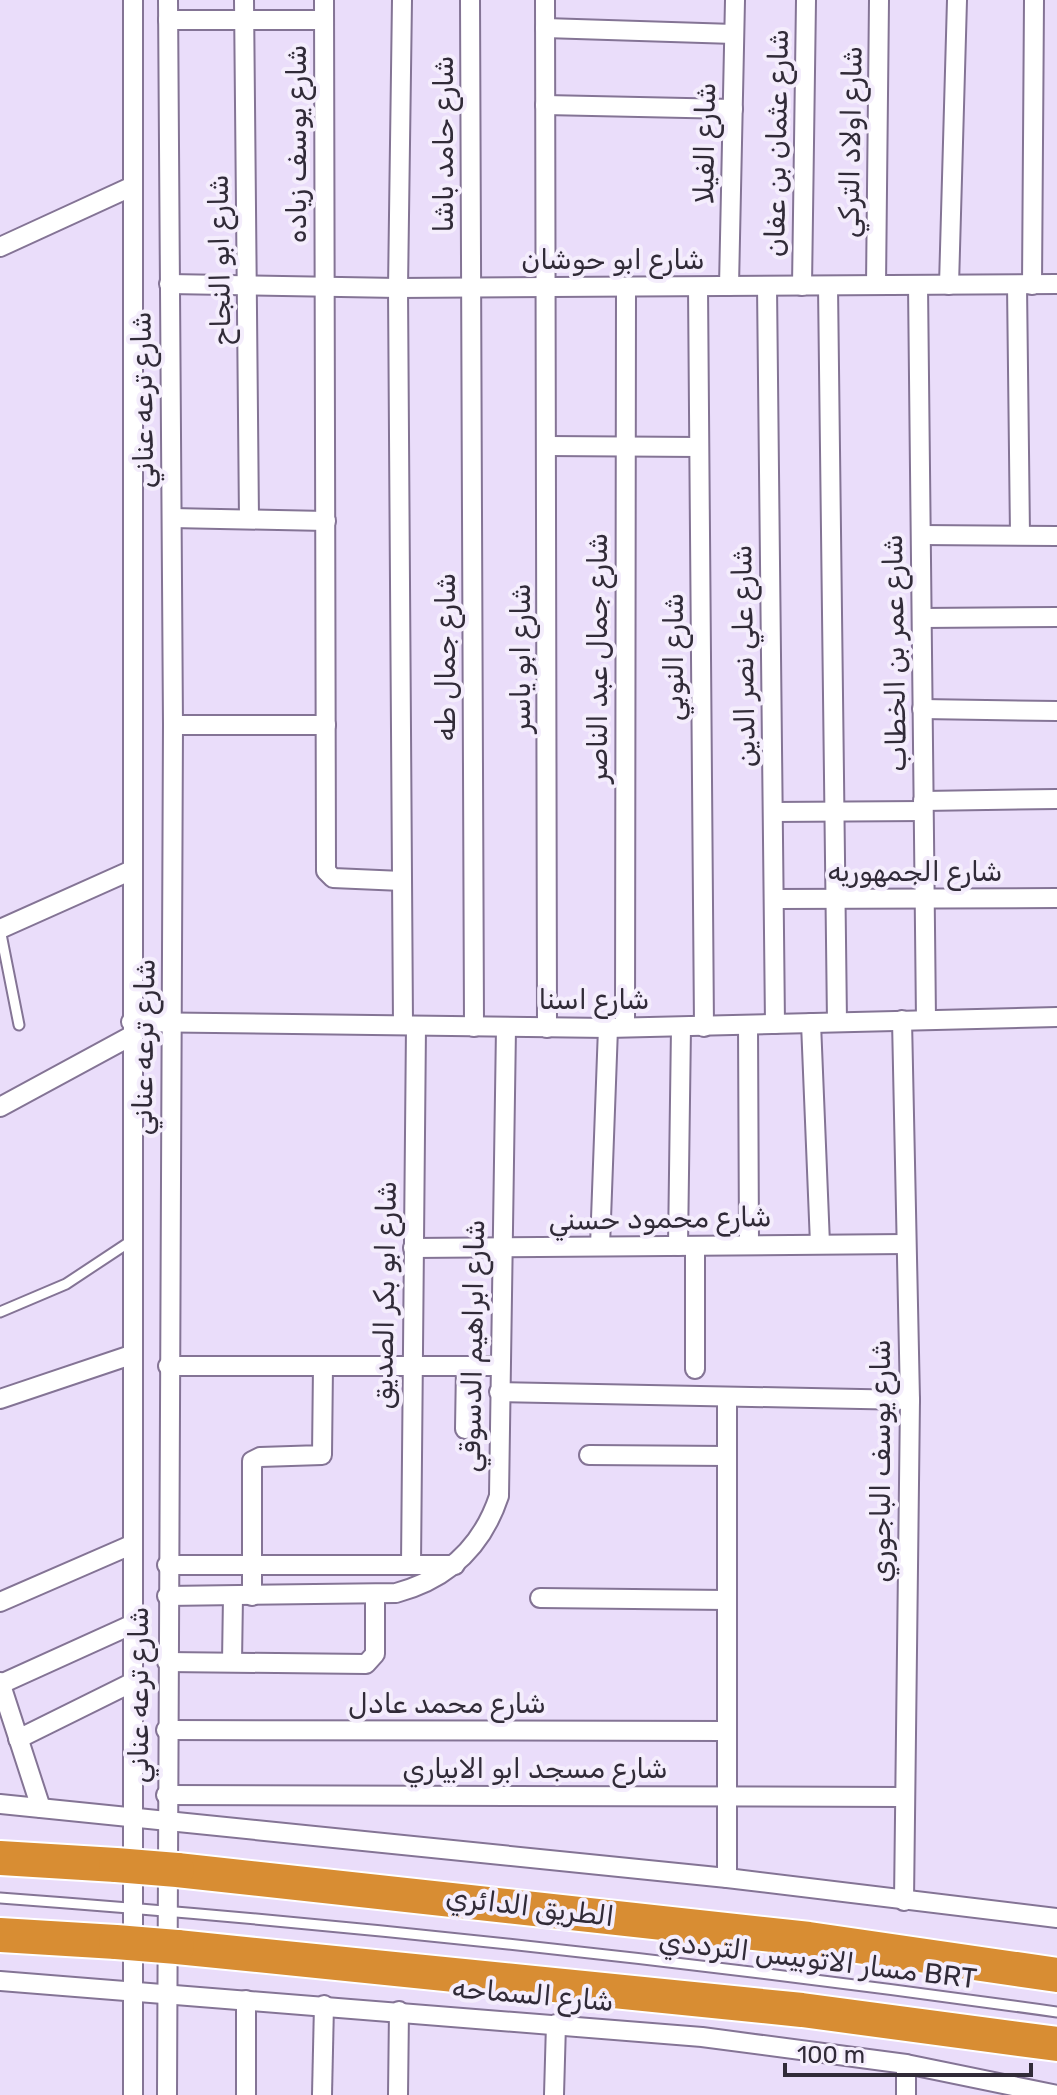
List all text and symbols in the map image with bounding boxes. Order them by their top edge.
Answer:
street label: شارع عثمان بن عفان [758,29,798,257]
street label: شارع يوسف زياده [280,45,316,243]
street label: شارع اولاد التركي [832,46,874,238]
street label: شارع حامد باشا [427,56,463,232]
street label: شارع الفيلا [687,82,725,204]
street label: شارع ابو النجاح [202,174,240,346]
street label: شارع ابو حوشان [521,243,705,279]
street label: شارع ترعه عناني [124,311,166,489]
street label: شارع جمال عبد الناصر [581,533,617,785]
street label: شارع عمر بن الخطاب [876,534,916,772]
street label: شارع علي نصر الدين [725,544,767,768]
street label: شارع جمال طه [429,573,465,741]
street label: شارع ابو ياسر [504,583,540,735]
street label: شارع النوبي [657,593,695,721]
street label: شارع الجمهوريه [828,855,1002,891]
street label: شارع ترعه عناني [125,958,167,1136]
street label: شارع اسنا [538,983,650,1019]
street label: شارع ابو بكر الصديق [366,1181,406,1410]
street label: شارع محمود حسني [548,1200,772,1242]
street label: شارع ابراهيم الدسوقي [454,1219,496,1473]
street label: شارع يوسف الباجوري [864,1339,900,1583]
street label: شارع ترعه عناني [122,1607,160,1783]
street label: شارع محمد عادل [348,1687,546,1723]
street label: شارع مسجد ابو الابياري [402,1752,668,1788]
street label: الطريق الدائري [444,1880,616,1936]
street label: مسار الاتوبيس الترددي BRT [657,1924,979,1998]
street label: شارع السماحه [450,1971,615,2021]
scale bar [785,2027,1031,2077]
text: 100 m [797,2041,865,2069]

